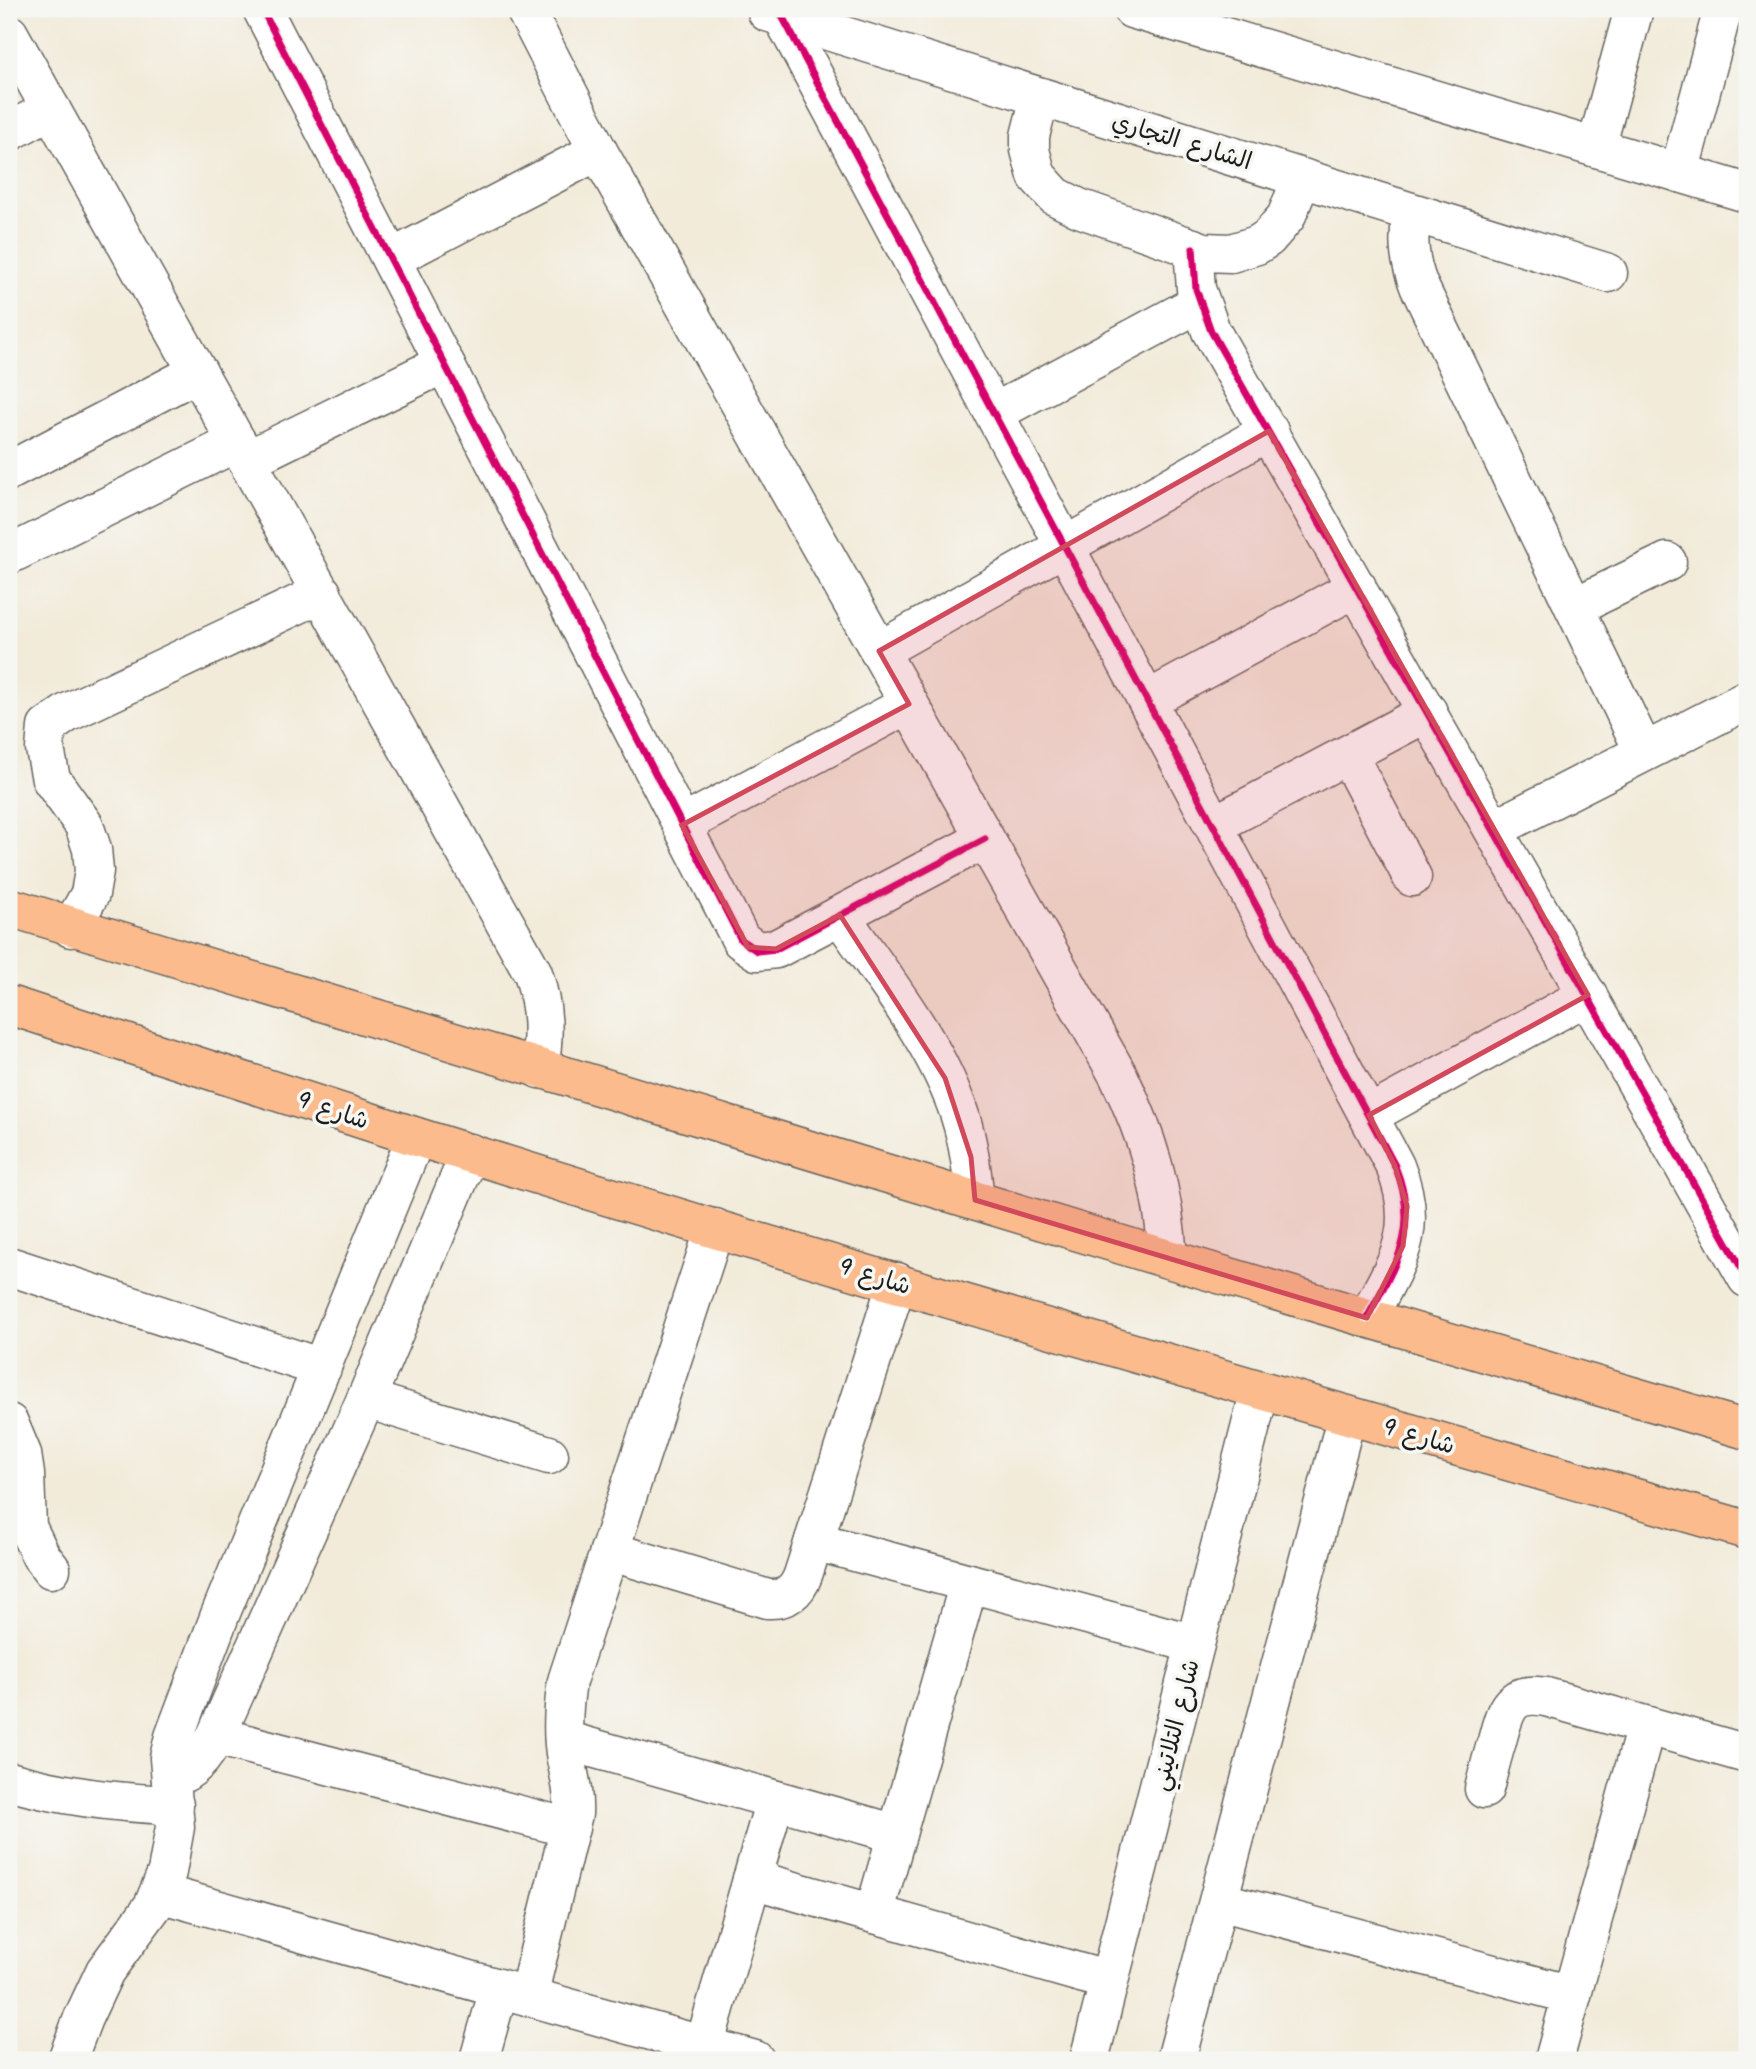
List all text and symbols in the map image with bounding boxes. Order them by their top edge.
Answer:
street label: الشارع التجاري [1107,103,1256,182]
street label: شارع 9 [292,1082,373,1141]
street label: شارع 9 [834,1248,915,1307]
street label: شارع 9 [1378,1409,1459,1466]
street label: شارع التلاتيني [1141,1655,1212,1795]

